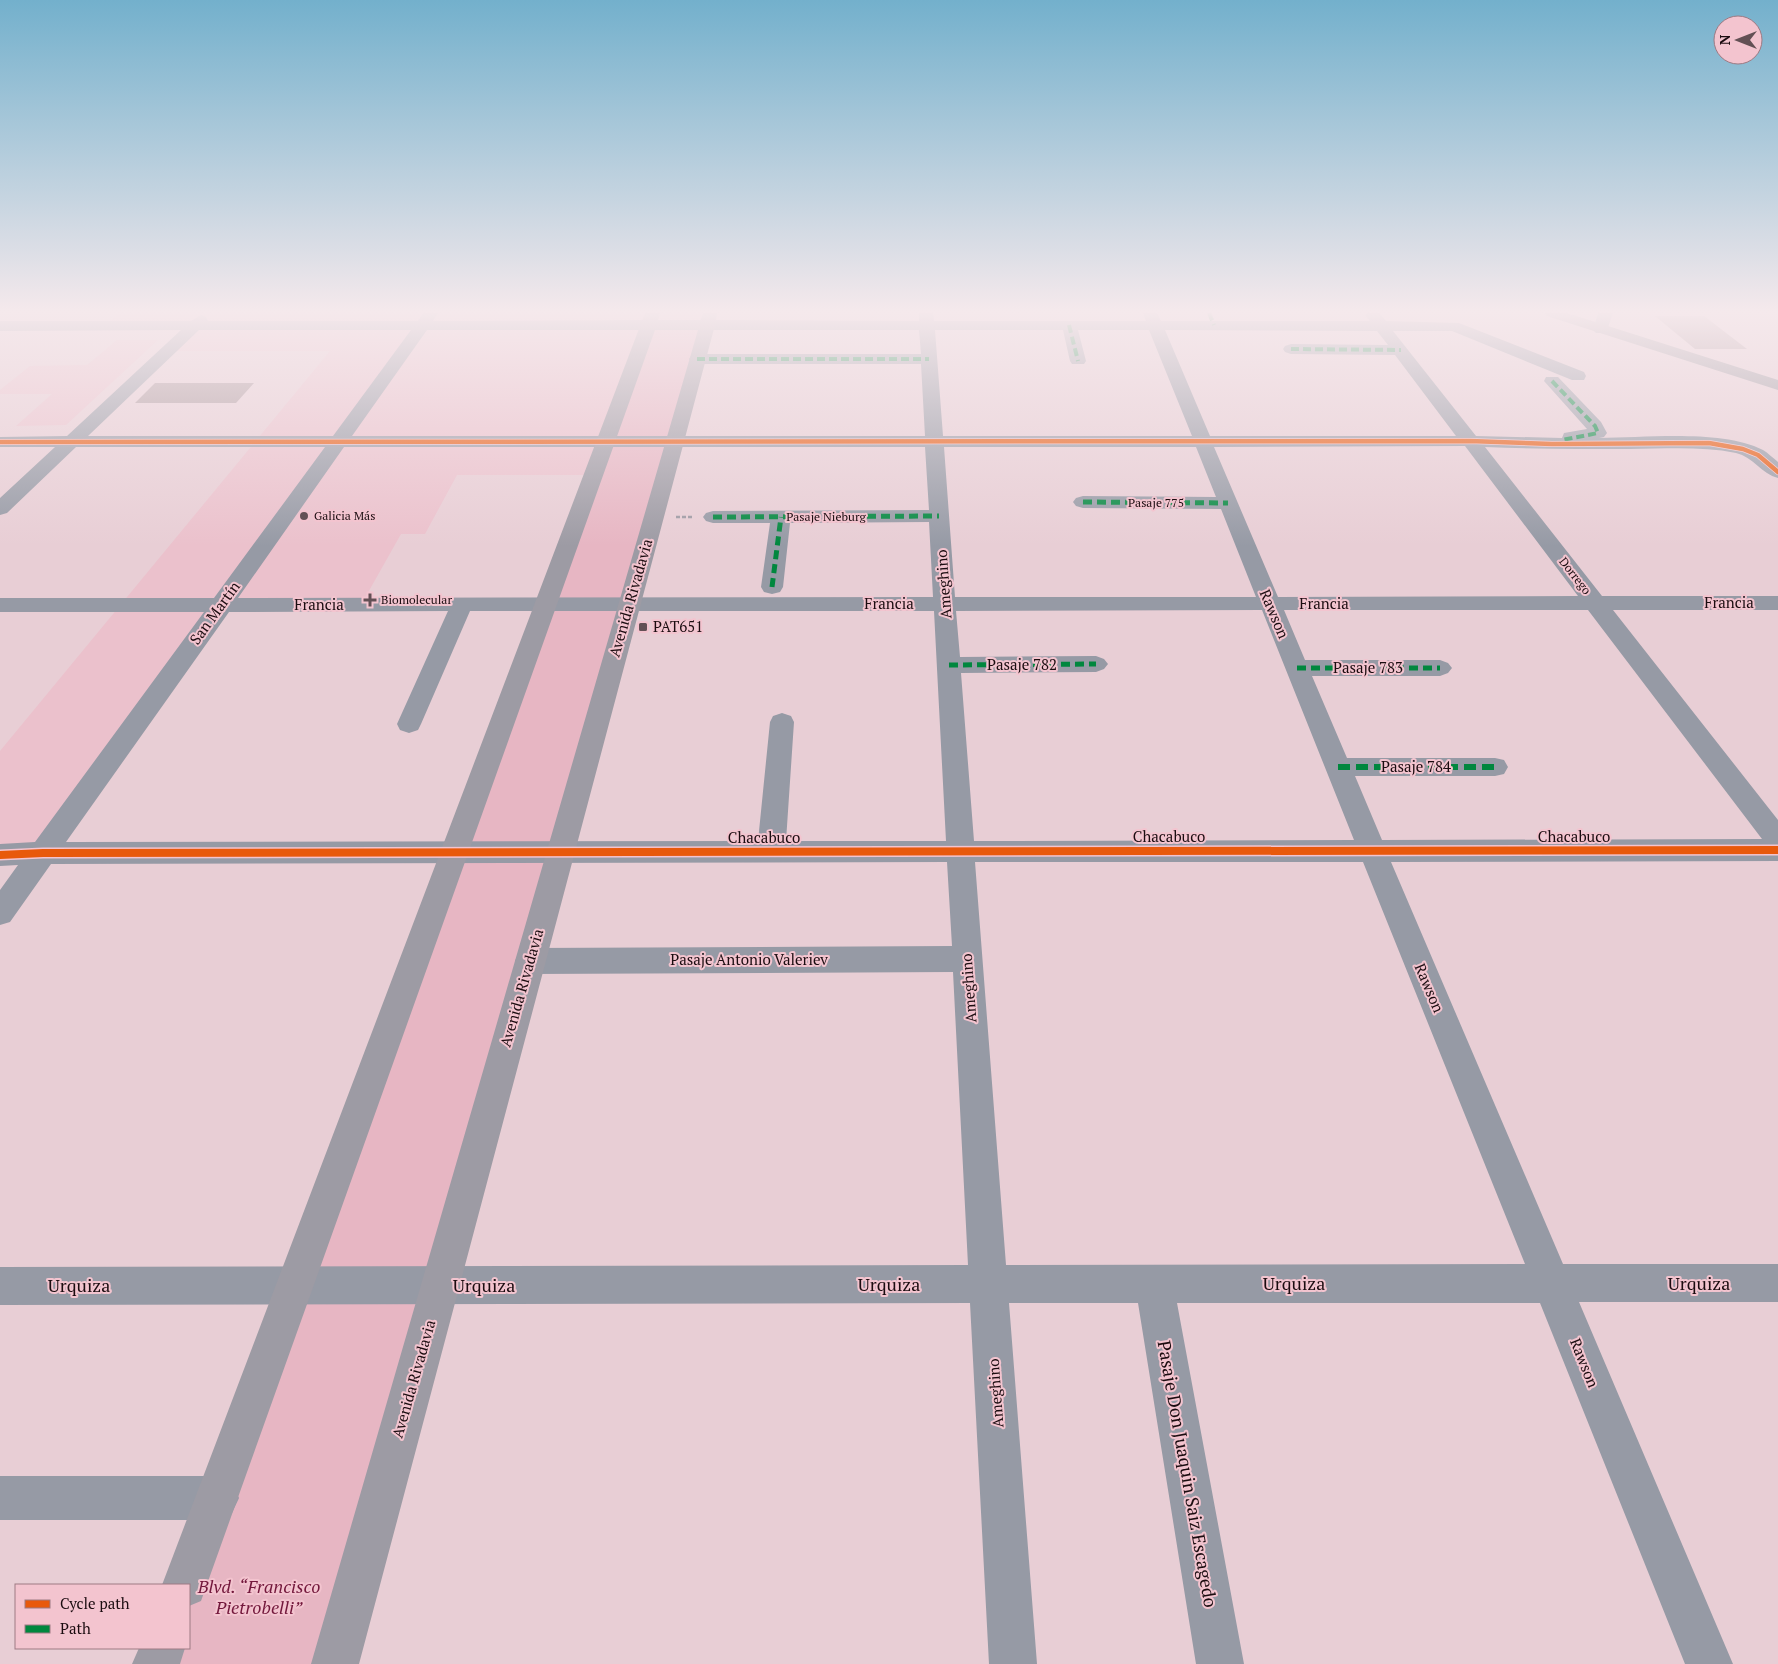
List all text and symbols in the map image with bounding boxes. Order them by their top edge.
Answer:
north arrow [1713,15,1763,65]
text: N [1715,34,1734,45]
street label: Pasaje 775 [1128,495,1184,510]
place label: Galicia Más [314,508,375,523]
street label: Pasaje Nieburg [786,509,867,524]
marker: Galicia Más [298,510,310,522]
street label: Avenida Rivadavia [604,536,657,659]
street label: Ameghino [931,549,955,619]
street label: Dorrego [1556,554,1595,598]
street label: San Martín [184,577,244,648]
street label: Rawson [1256,586,1294,641]
place label: Biomolecular [381,592,452,607]
street label: Francia [1704,592,1754,612]
marker: Biomolecular [363,593,377,607]
street label: Francia [864,593,914,613]
street label: Francia [1299,593,1349,613]
street label: Francia [294,594,344,614]
place label: PAT651 [653,616,703,636]
marker: PAT651 [637,621,649,633]
street label: Pasaje 782 [987,654,1057,674]
street label: Pasaje 783 [1333,657,1403,677]
street label: Pasaje 784 [1381,756,1451,776]
street label: Chacabuco [1133,826,1205,846]
street label: Chacabuco [1538,826,1610,846]
street label: Chacabuco [728,827,800,847]
street label: Avenida Rivadavia [495,926,548,1049]
street label: Pasaje Antonio Valeriev [670,949,828,969]
street label: Ameghino [956,953,980,1023]
street label: Rawson [1411,960,1449,1015]
street label: Urquiza [1263,1271,1325,1295]
street label: Urquiza [1668,1271,1730,1295]
street label: Urquiza [858,1272,920,1296]
street label: Urquiza [48,1273,110,1297]
street label: Urquiza [453,1273,515,1297]
street label: Avenida Rivadavia [387,1317,440,1440]
street label: Rawson [1566,1335,1604,1390]
street label: Pasaje Don Juaquin Saiz Escagedo [1153,1338,1223,1609]
street label: Ameghino [983,1358,1007,1428]
park label: Blvd. “Francisco Pietrobelli” [197,1574,320,1619]
legend [15,1584,190,1649]
text: Cycle path [60,1593,130,1613]
text: Path [60,1618,91,1638]

